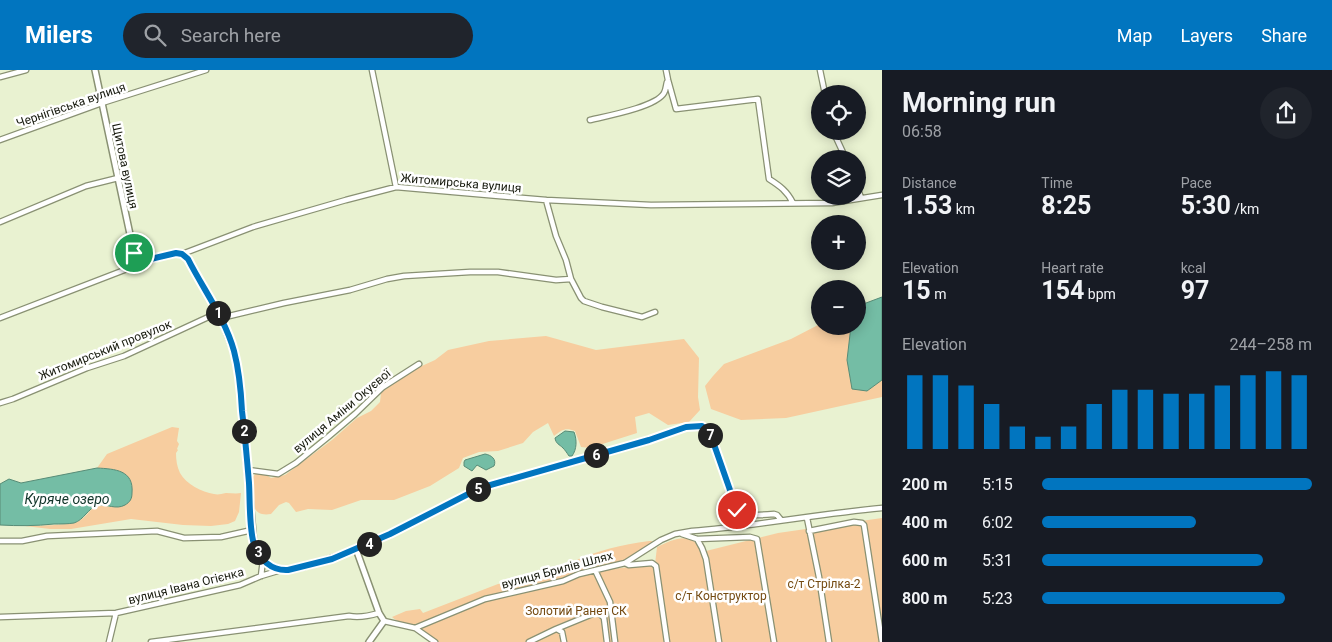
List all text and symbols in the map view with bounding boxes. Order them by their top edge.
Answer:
search box [123,13,473,58]
text: Milers [25,21,93,49]
icon: search [141,21,169,49]
text: Search here [181,24,281,47]
text: Map [1117,25,1152,46]
text: Layers [1180,25,1233,46]
text: Share [1261,25,1307,46]
street label: Чернігівська вулиця [15,80,127,130]
map controls [811,85,866,335]
button: locate [811,85,866,140]
text: Morning run [902,86,1056,119]
button: share [1260,87,1312,139]
street label: Щитова вулиця [109,122,141,210]
text: 06:58 [902,122,942,141]
button: layers [811,150,866,205]
street label: Житомирська вулиця [400,171,522,195]
text: Distance [902,175,957,191]
text: Time [1041,175,1073,191]
text: Pace [1181,175,1212,191]
text: 1.53 [902,191,952,220]
text: 8:25 [1041,191,1091,220]
text: 5:30 [1181,191,1231,220]
text: km [952,201,975,217]
text: /km [1231,201,1259,217]
button: + [811,215,866,270]
pin [113,232,155,274]
icon: arrive [120,239,148,267]
text: Elevation [902,260,959,276]
text: Heart rate [1041,260,1104,276]
text: kcal [1181,260,1206,276]
text: 15 [902,276,931,305]
text: 154 [1041,276,1084,305]
text: 97 [1181,276,1209,305]
button: − [811,280,866,335]
text: m [931,286,946,302]
text: bpm [1084,286,1116,302]
pin: 1 [206,300,230,326]
text: 1 [214,305,223,321]
street label: Житомирський провулок [37,317,174,383]
text: Elevation [902,335,967,354]
text: 244–258 m [1230,335,1312,354]
street label: вулиця Аміни Окуєвої [290,366,394,456]
pin: 2 [232,418,256,444]
pin: 7 [698,422,722,448]
text: 2 [240,423,249,439]
text: 7 [706,427,715,443]
pin: 6 [584,442,608,468]
text: 6 [592,447,601,463]
text: 200 m [902,475,947,494]
text: 5:15 [982,475,1013,494]
pin: 5 [466,476,490,502]
text: 5 [474,481,483,497]
pin [716,489,758,531]
water label: Куряче озеро [24,491,110,507]
icon: check [723,496,751,524]
text: 400 m [902,513,947,532]
text: 6:02 [982,513,1013,532]
pin: 4 [356,532,382,556]
text: 4 [365,536,374,552]
pin: 3 [246,540,270,564]
text: 3 [254,544,263,560]
street label: вулиця Брилів Шлях [500,548,614,592]
text: 600 m [902,551,947,570]
text: 5:31 [982,551,1013,570]
street label: вулиця Івана Огієнка [127,565,245,607]
park label: с/т Стрілка-2 [787,577,861,591]
park label: с/т Конструктор [675,589,767,603]
text: 800 m [902,589,947,608]
text: 5:23 [982,589,1013,608]
park label: Золотий Ранет СК [525,604,627,618]

